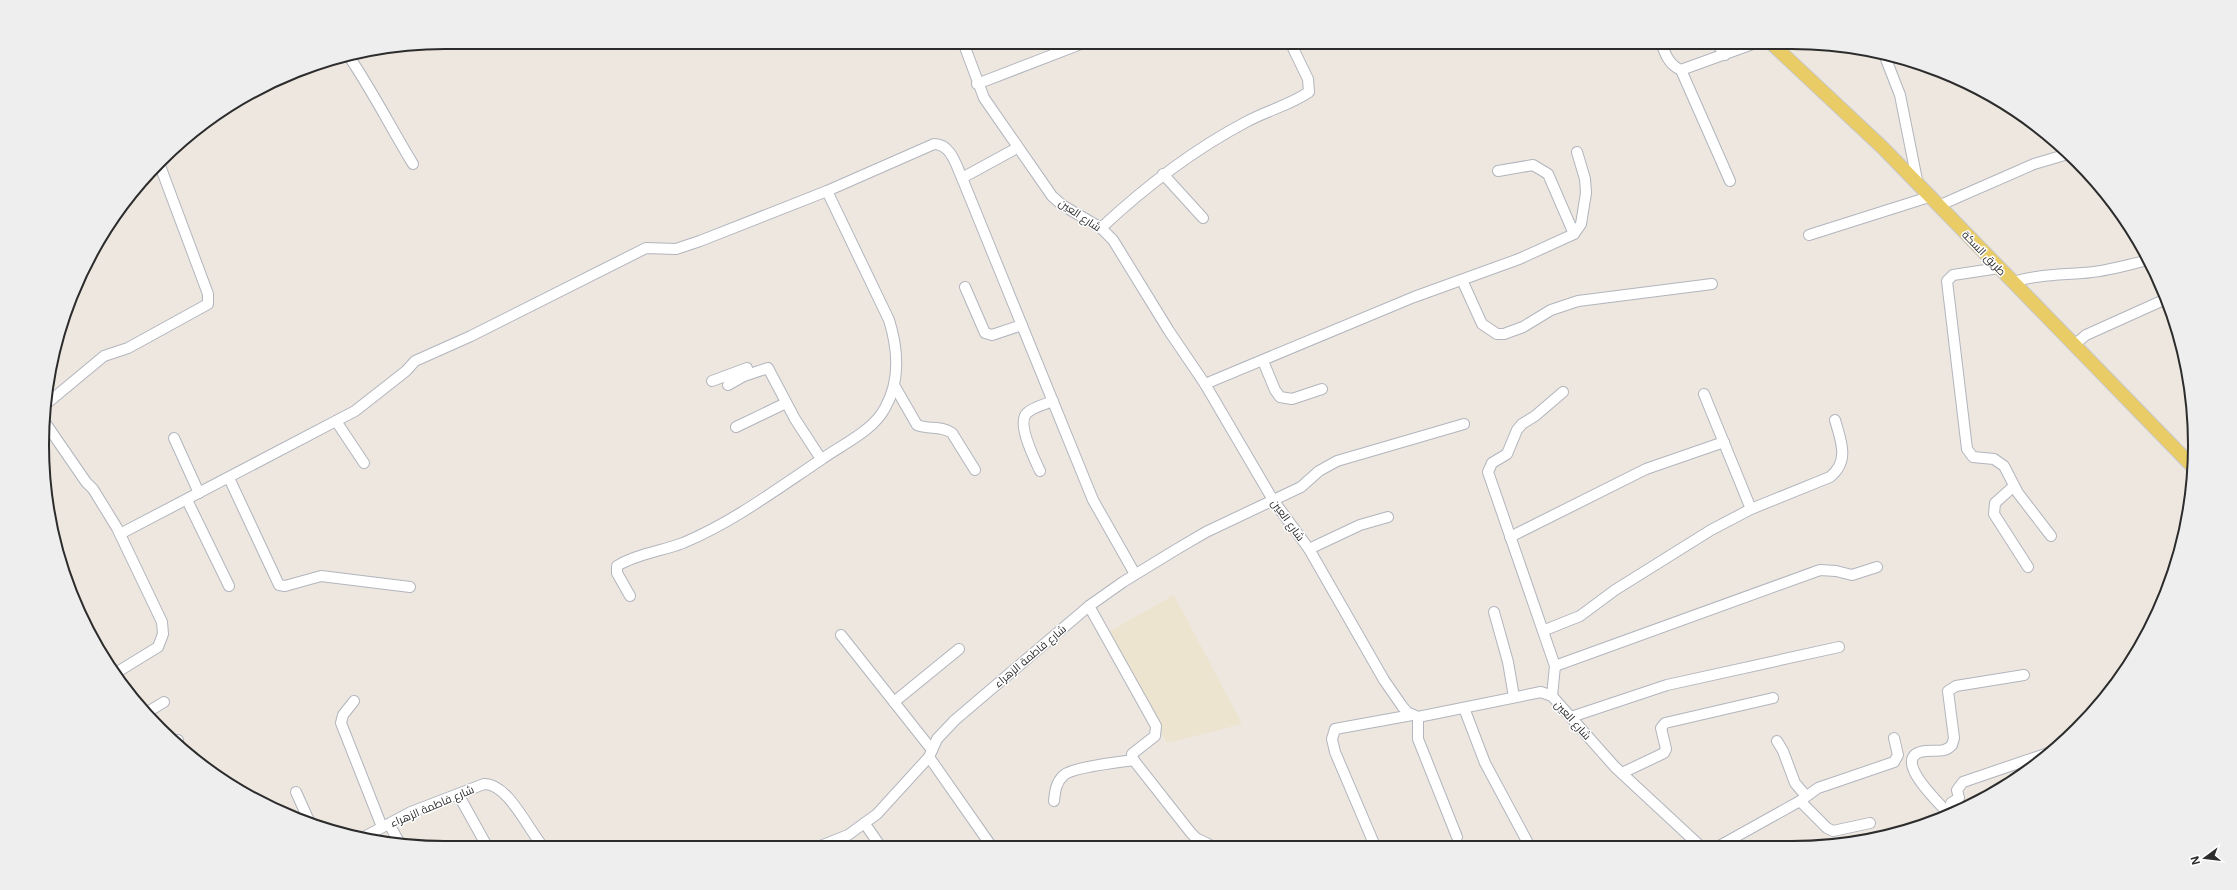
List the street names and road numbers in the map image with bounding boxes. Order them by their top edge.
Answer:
street label: شارع العين [1056,196,1104,235]
street label: طريق السكة [1959,228,2009,278]
street label: شارع العين [1267,496,1308,544]
street label: شارع فاطمة الزهراء [991,622,1069,691]
street label: شارع العين [1551,697,1594,743]
street label: شارع فاطمة الزهراء [388,782,476,831]

